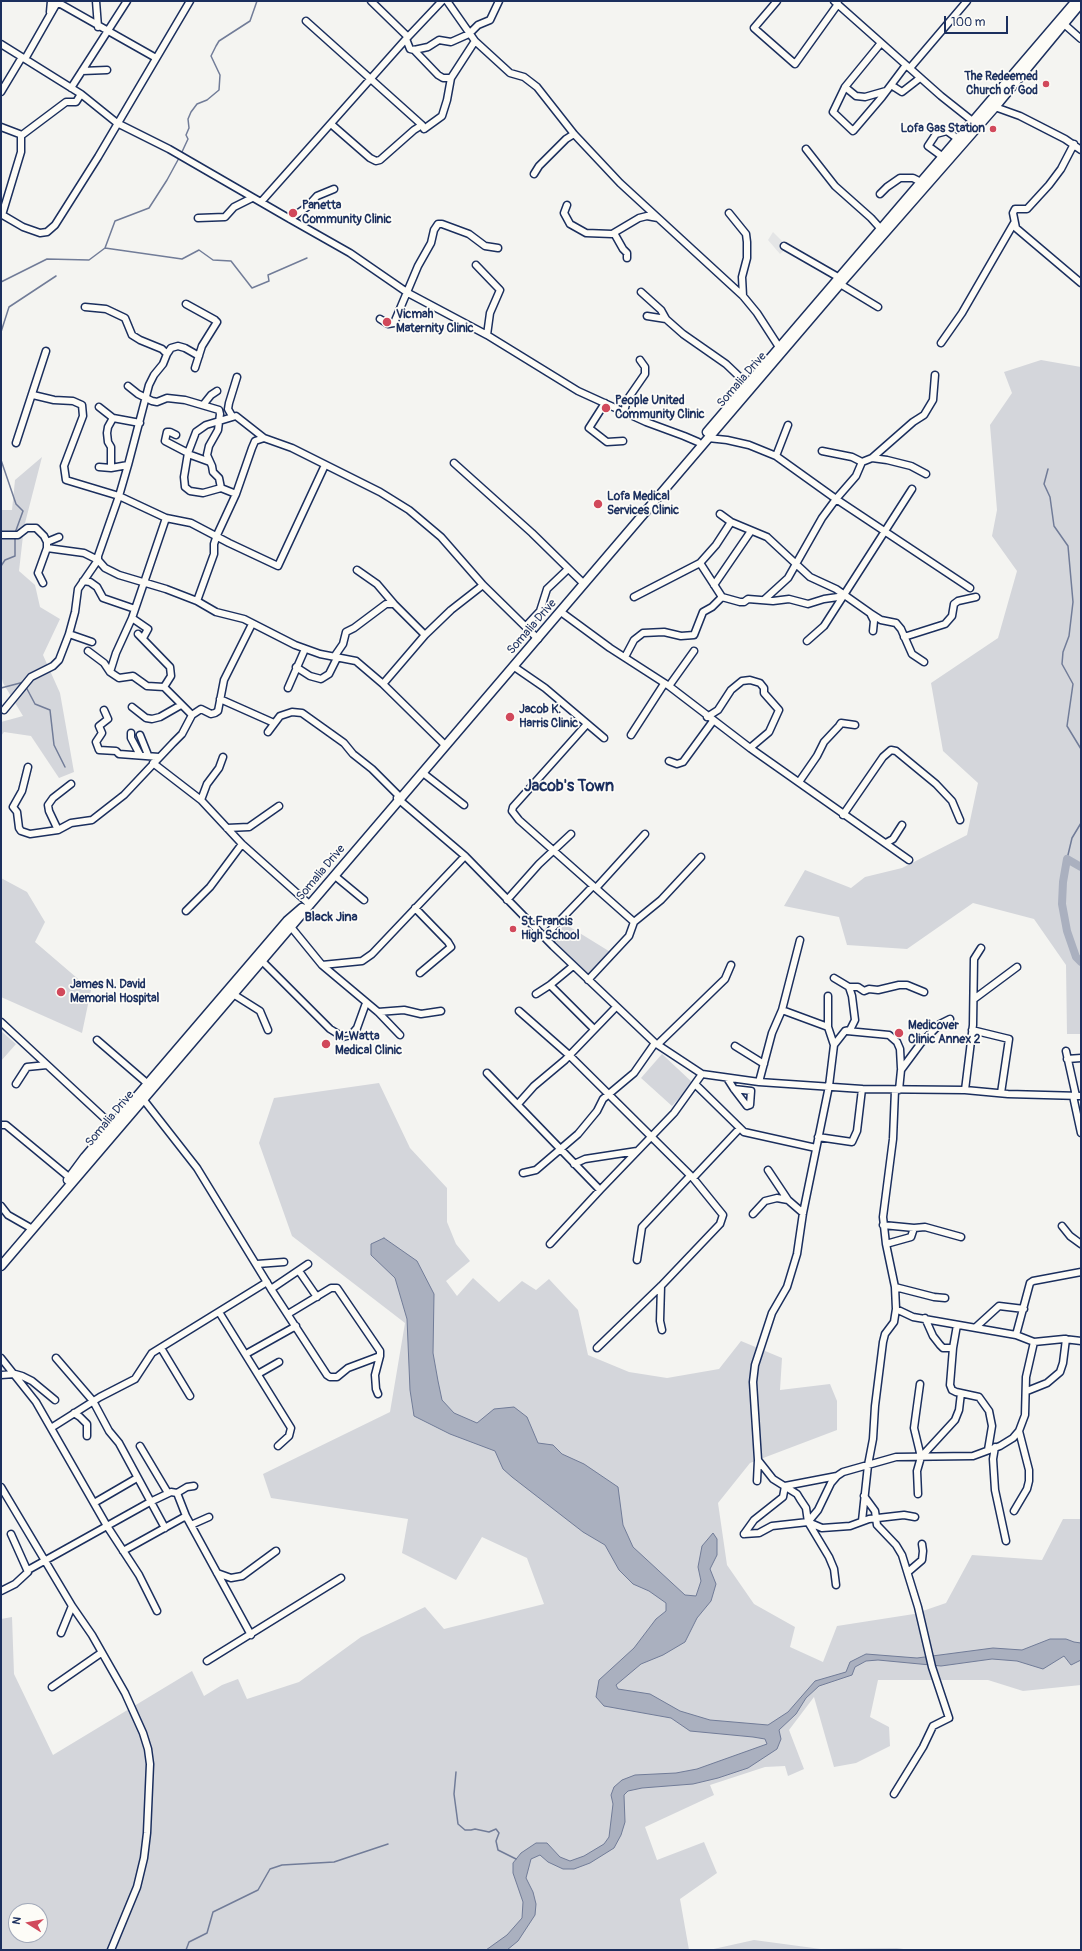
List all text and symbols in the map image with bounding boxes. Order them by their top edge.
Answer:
scale bar [946,8,1010,34]
text: 100 m [951,15,985,30]
place label: The Redeemed Church of God [964,70,1038,98]
marker: The Redeemed Church of God [1041,79,1051,89]
place label: Lofa Gas Station [901,122,985,136]
marker: Lofa Gas Station [988,124,998,134]
place label: Panetta Community Clinic [302,199,392,227]
marker: Panetta Community Clinic [287,207,299,219]
place label: Vicmah Maternity Clinic [396,308,474,336]
marker: Vicmah Maternity Clinic [381,316,393,328]
street label: Somalia Drive [714,350,770,410]
place label: People United Community Clinic [615,394,705,422]
marker: People United Community Clinic [600,402,612,414]
place label: Lofa Medical Services Clinic [607,490,679,518]
marker: Lofa Medical Services Clinic [592,498,604,510]
street label: Somalia Drive [504,597,560,657]
place label: Jacob K. Harris Clinic [519,703,578,731]
marker: Jacob K. Harris Clinic [504,711,516,723]
district label: Jacob's Town [524,777,614,797]
street label: Somalia Drive [294,842,348,904]
district label: Black Jina [304,910,358,926]
place label: St.Francis High School [521,915,580,943]
marker: St.Francis High School [508,924,518,934]
place label: James N. David Memorial Hospital [70,978,159,1006]
marker: James N. David Memorial Hospital [55,986,67,998]
place label: Medicover Clinic Annex 2 [908,1019,981,1047]
marker: Medicover Clinic Annex 2 [893,1027,905,1039]
place label: M-Watta Medical Clinic [335,1030,402,1058]
marker: M-Watta Medical Clinic [320,1038,332,1050]
street label: Somalia Drive [83,1088,137,1150]
north arrow [8,1903,48,1943]
text: N [10,1916,24,1926]

